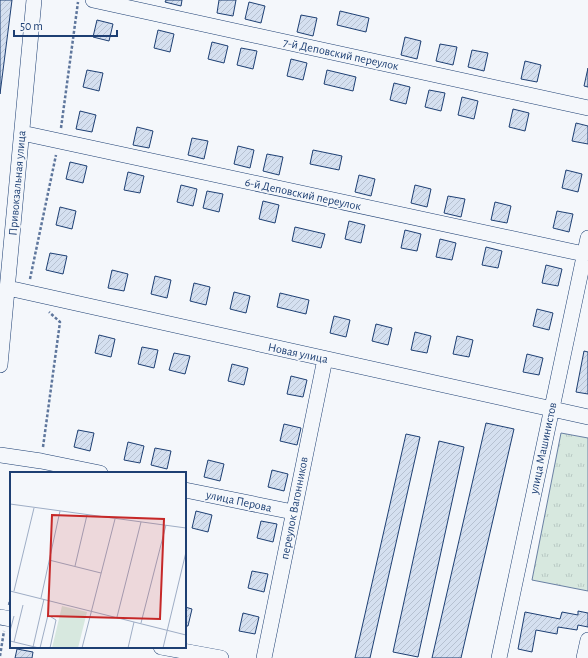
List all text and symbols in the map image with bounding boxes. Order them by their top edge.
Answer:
scale bar [14,12,117,38]
text: 50 m [20,20,43,32]
street label: 7-й Деповский переулок [282,36,400,73]
street label: Привокзальная улица [6,129,29,236]
street label: 6-й Деповский переулок [244,176,363,213]
street label: Новая улица [267,341,330,366]
street label: улица Машинистов [527,401,560,496]
street label: переулок Вагонников [278,455,311,560]
inset map [10,472,186,648]
street label: улица Перова [204,488,273,515]

